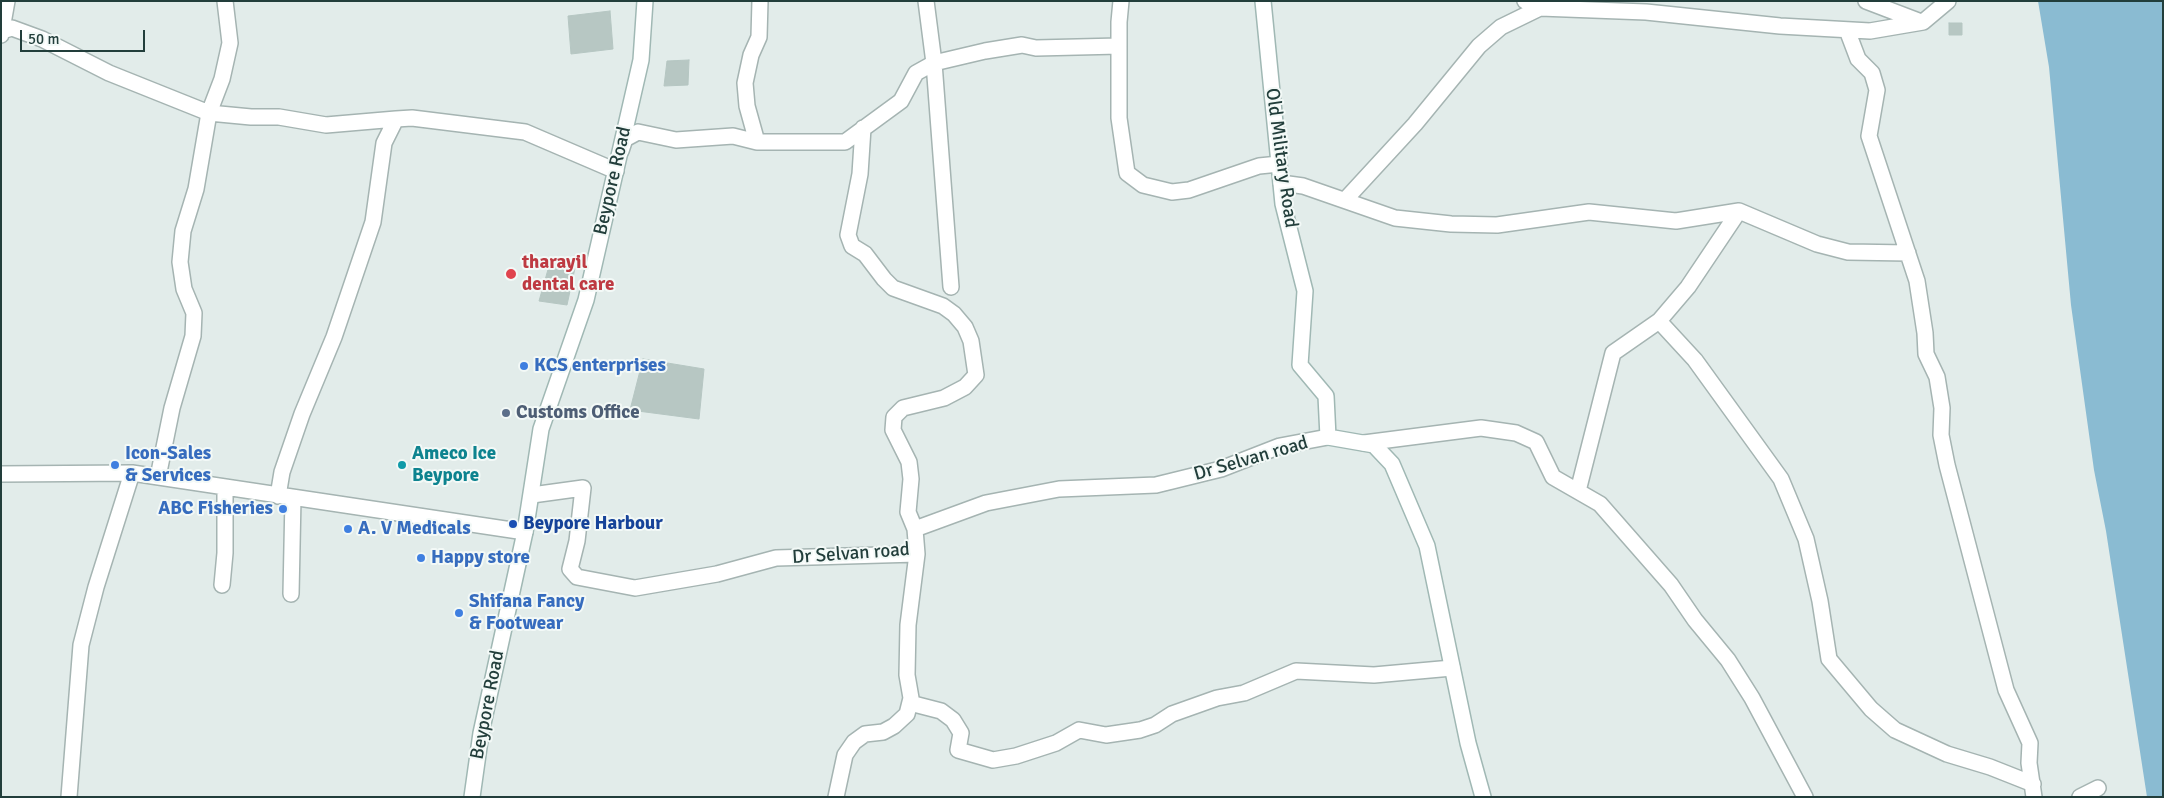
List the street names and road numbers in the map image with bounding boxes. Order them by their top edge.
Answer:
street label: Old Military Road [1260,87,1302,229]
street label: Beypore Road [589,125,637,237]
street label: Dr Selvan road [1191,432,1311,486]
street label: Dr Selvan road [791,539,911,569]
street label: Beypore Road [466,649,510,761]

